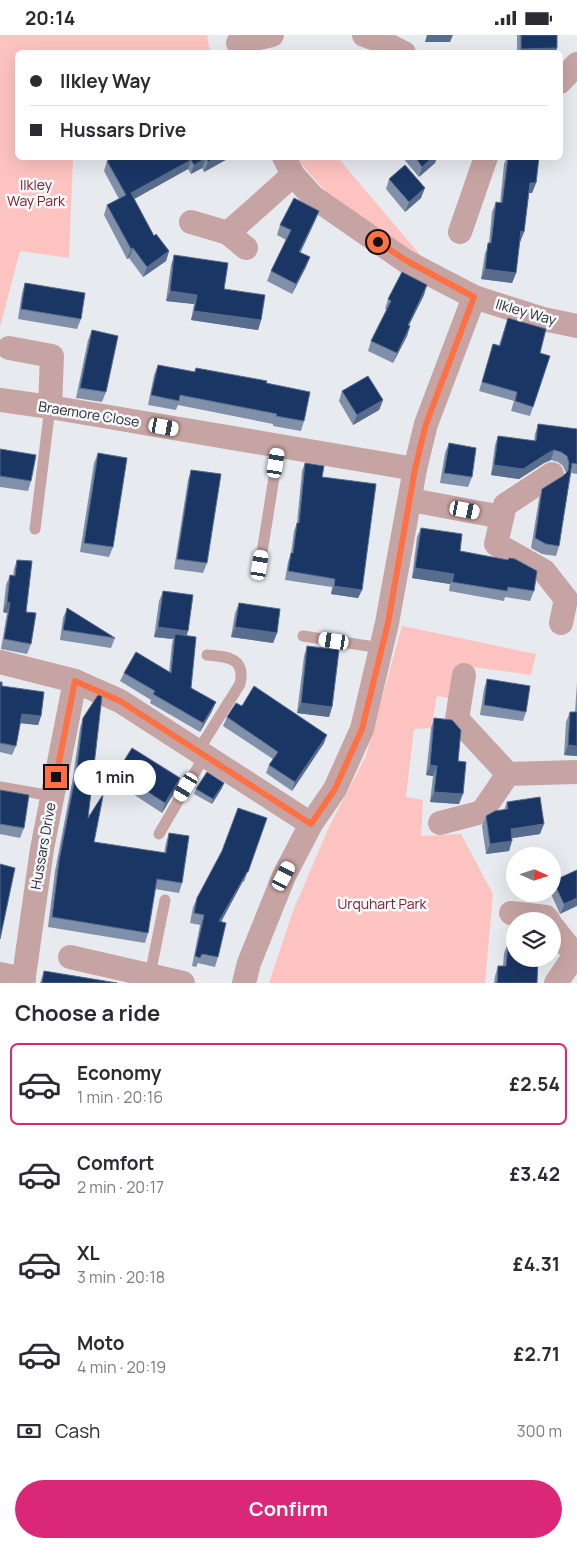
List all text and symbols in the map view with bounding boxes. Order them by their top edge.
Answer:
text: 20:14 [25,5,75,31]
text: Ilkley Way [60,68,151,94]
text: Hussars Drive [60,117,186,143]
park label: Ilkley Way Park [7,175,66,210]
route start [367,231,389,253]
street label: Ilkley Way [494,294,559,329]
street label: Braemore Close [37,396,141,431]
car [147,417,180,437]
car [266,447,285,479]
car [448,500,481,520]
car [250,549,269,581]
car [318,631,349,651]
callout: 1 min [74,759,156,795]
route end [45,766,67,788]
text: 1 min [95,766,135,788]
car [171,770,200,804]
street label: Hussars Drive [26,801,60,891]
north arrow [506,847,561,903]
map controls [506,847,561,967]
car [270,859,297,893]
park label: Urquhart Park [338,894,428,913]
button: layers [506,912,561,967]
text: Choose a ride [15,998,160,1028]
text: Economy [77,1060,161,1086]
icon: car [17,1062,62,1107]
text: £2.54 [509,1071,560,1097]
text: 1 min · 20:16 [77,1086,163,1108]
text: Comfort [77,1150,154,1176]
icon: car [17,1152,62,1197]
text: £3.42 [509,1161,560,1187]
text: 2 min · 20:17 [77,1176,164,1198]
text: XL [77,1240,100,1266]
icon: car [17,1242,62,1287]
text: £4.31 [513,1251,560,1277]
text: 3 min · 20:18 [77,1266,165,1288]
text: Moto [77,1330,124,1356]
icon: car [17,1332,62,1377]
text: £2.71 [514,1341,560,1367]
text: 4 min · 20:19 [77,1356,166,1378]
icon: cash [15,1417,43,1445]
text: Cash [55,1418,100,1444]
text: 300 m [517,1420,562,1442]
button: Confirm [15,1480,562,1538]

